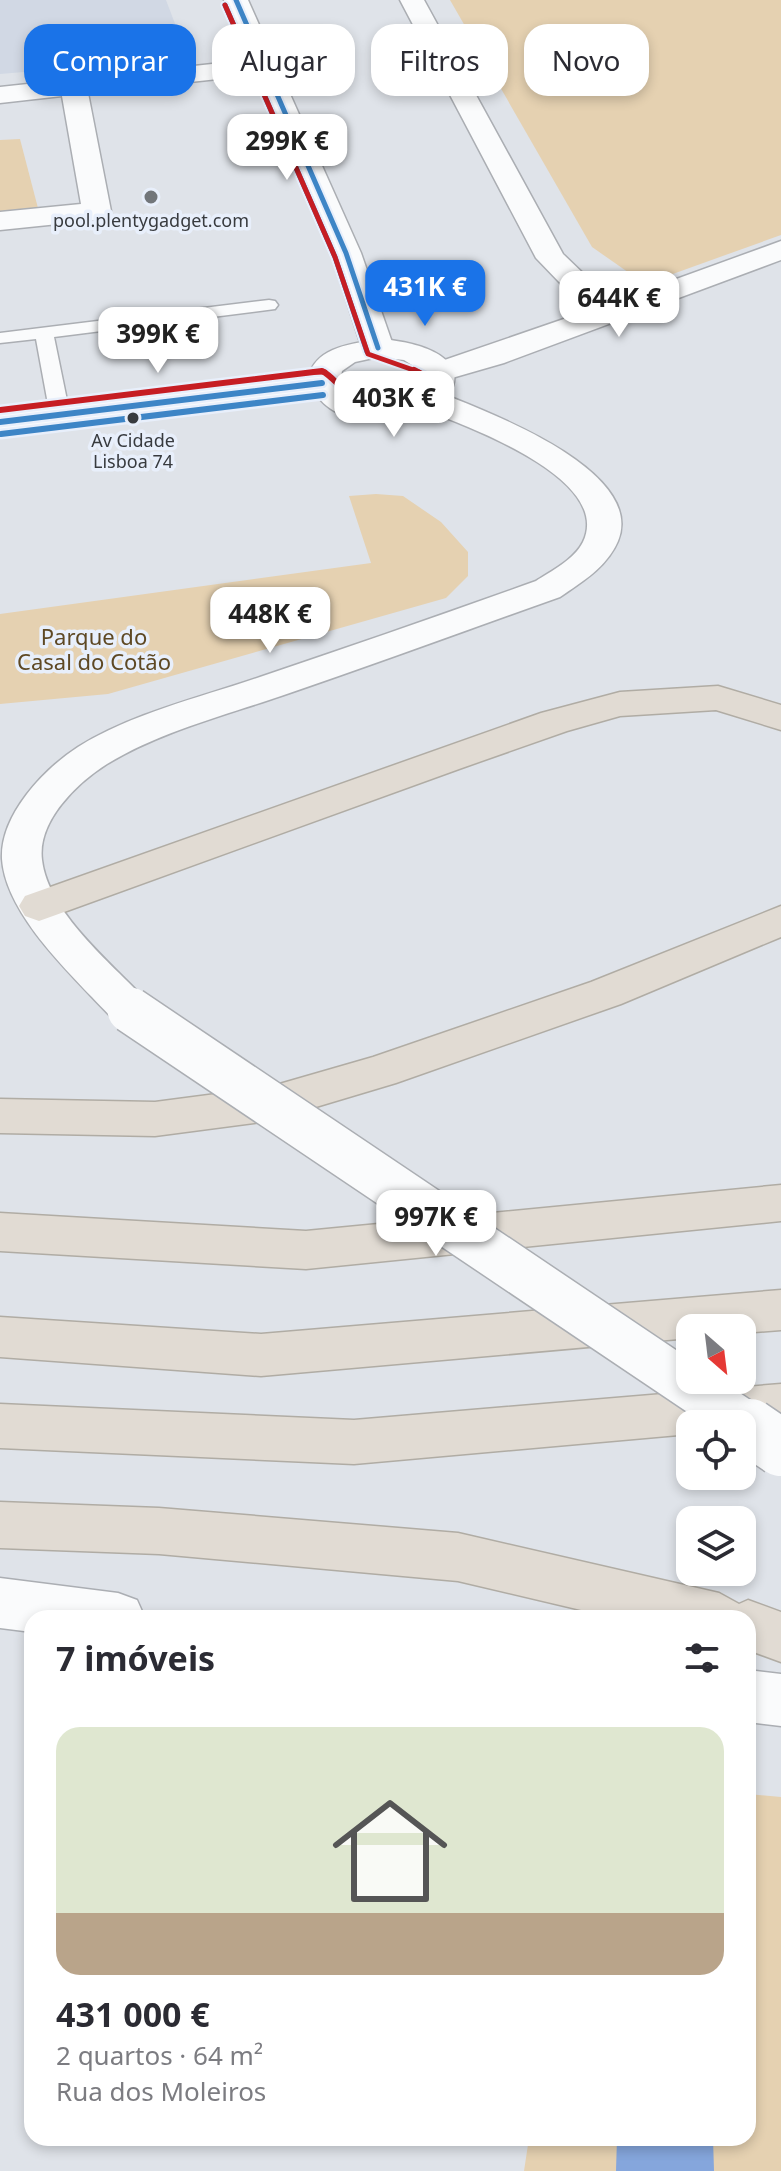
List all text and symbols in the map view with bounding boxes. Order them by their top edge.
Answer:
chip: Comprar [24,24,196,96]
chip: Alugar [212,24,355,96]
chip: Filtros [371,24,508,96]
chip: Novo [524,24,649,96]
pin: 299K € [222,114,352,182]
text: 299K € [245,122,329,158]
marker: pool.plentygadget.com [142,188,160,206]
place label: pool.plentygadget.com [53,208,249,232]
pin: 431K € [360,260,490,328]
text: 431K € [383,268,467,304]
pin: 644K € [554,271,684,339]
text: 644K € [577,279,661,315]
pin: 399K € [93,307,223,375]
text: 399K € [116,315,200,351]
pin: 403K € [329,371,459,439]
text: 403K € [352,379,436,415]
marker: Av Cidade Lisboa 74 [125,410,141,426]
place label: Av Cidade Lisboa 74 [91,428,175,473]
pin: 448K € [205,587,335,655]
text: 448K € [228,595,312,631]
park label: Parque do Casal do Cotão [17,621,171,676]
pin: 997K € [371,1190,501,1258]
text: 997K € [394,1198,478,1234]
north arrow [676,1314,756,1394]
map controls [676,1314,756,1586]
button: locate [676,1410,756,1490]
button: layers [676,1506,756,1586]
text: 7 imóveis [56,1635,215,1681]
icon: filters [680,1636,724,1680]
icon: home [318,1779,462,1923]
text: 431 000 € [56,1991,210,2037]
text: 2 quartos · 64 m² [56,2037,263,2073]
text: Rua dos Moleiros [56,2073,266,2109]

